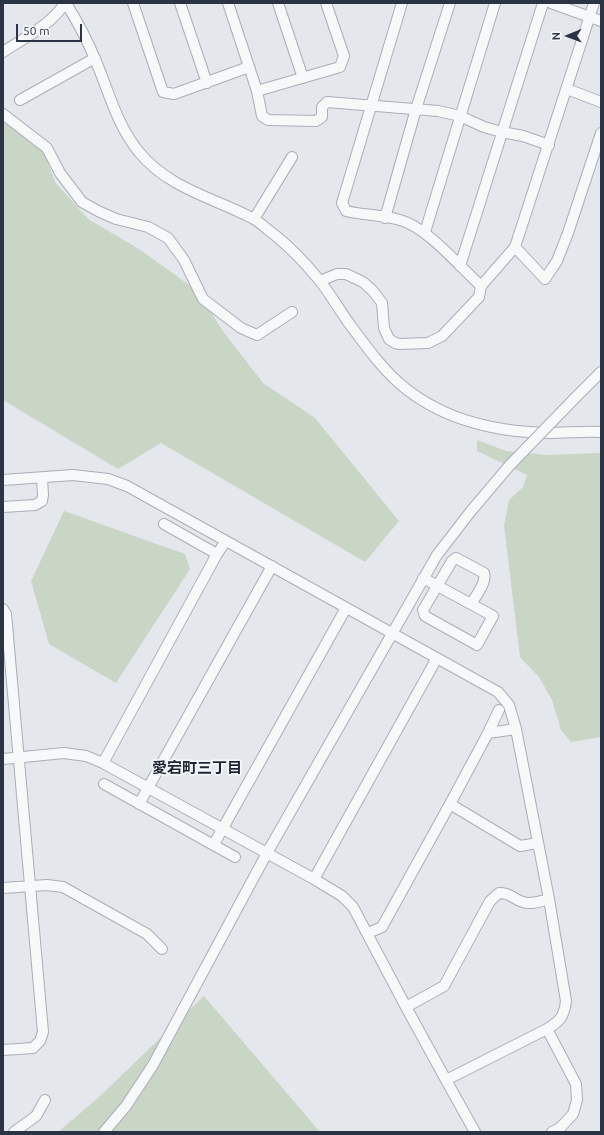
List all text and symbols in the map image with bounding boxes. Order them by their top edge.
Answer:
scale bar [18,16,84,42]
north arrow [548,16,588,56]
text: 50 m [23,24,50,37]
text: N [550,32,562,40]
district label: 愛宕町三丁目 [152,759,242,777]

